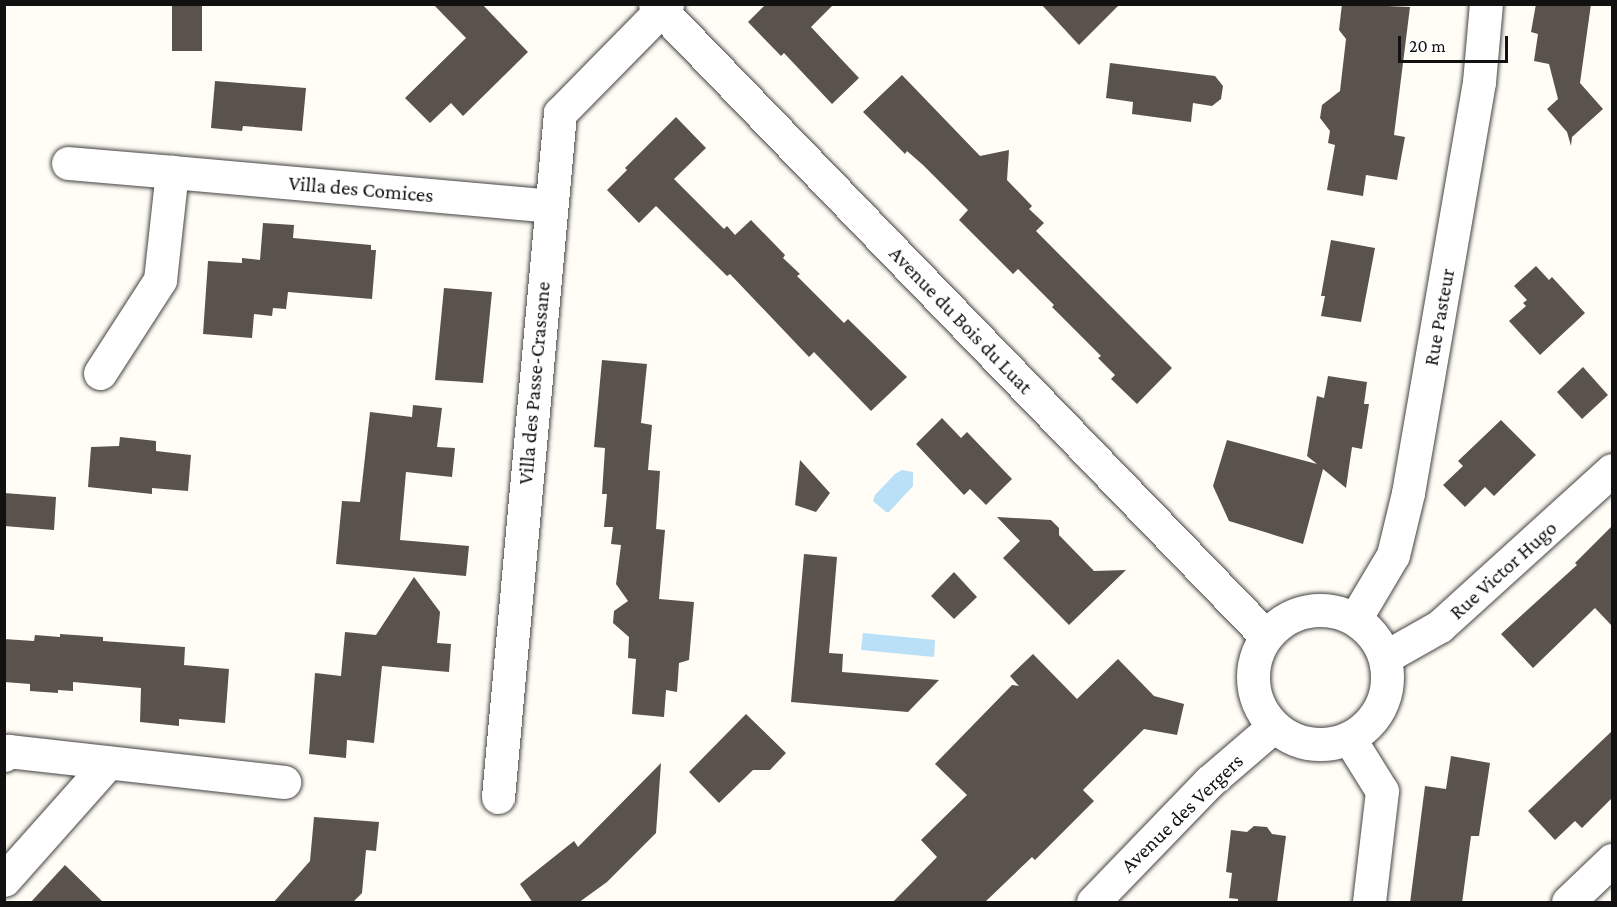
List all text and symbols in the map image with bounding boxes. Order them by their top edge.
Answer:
scale bar [1401,24,1510,62]
text: 20 m [1409,36,1446,56]
street label: Villa des Comices [287,170,435,208]
street label: Avenue du Bois du Luat [884,241,1038,399]
street label: Rue Pasteur [1418,266,1460,368]
street label: Villa des Passe-Crassane [513,280,555,486]
street label: Rue Victor Hugo [1444,515,1562,625]
street label: Avenue des Vergers [1116,748,1248,878]

